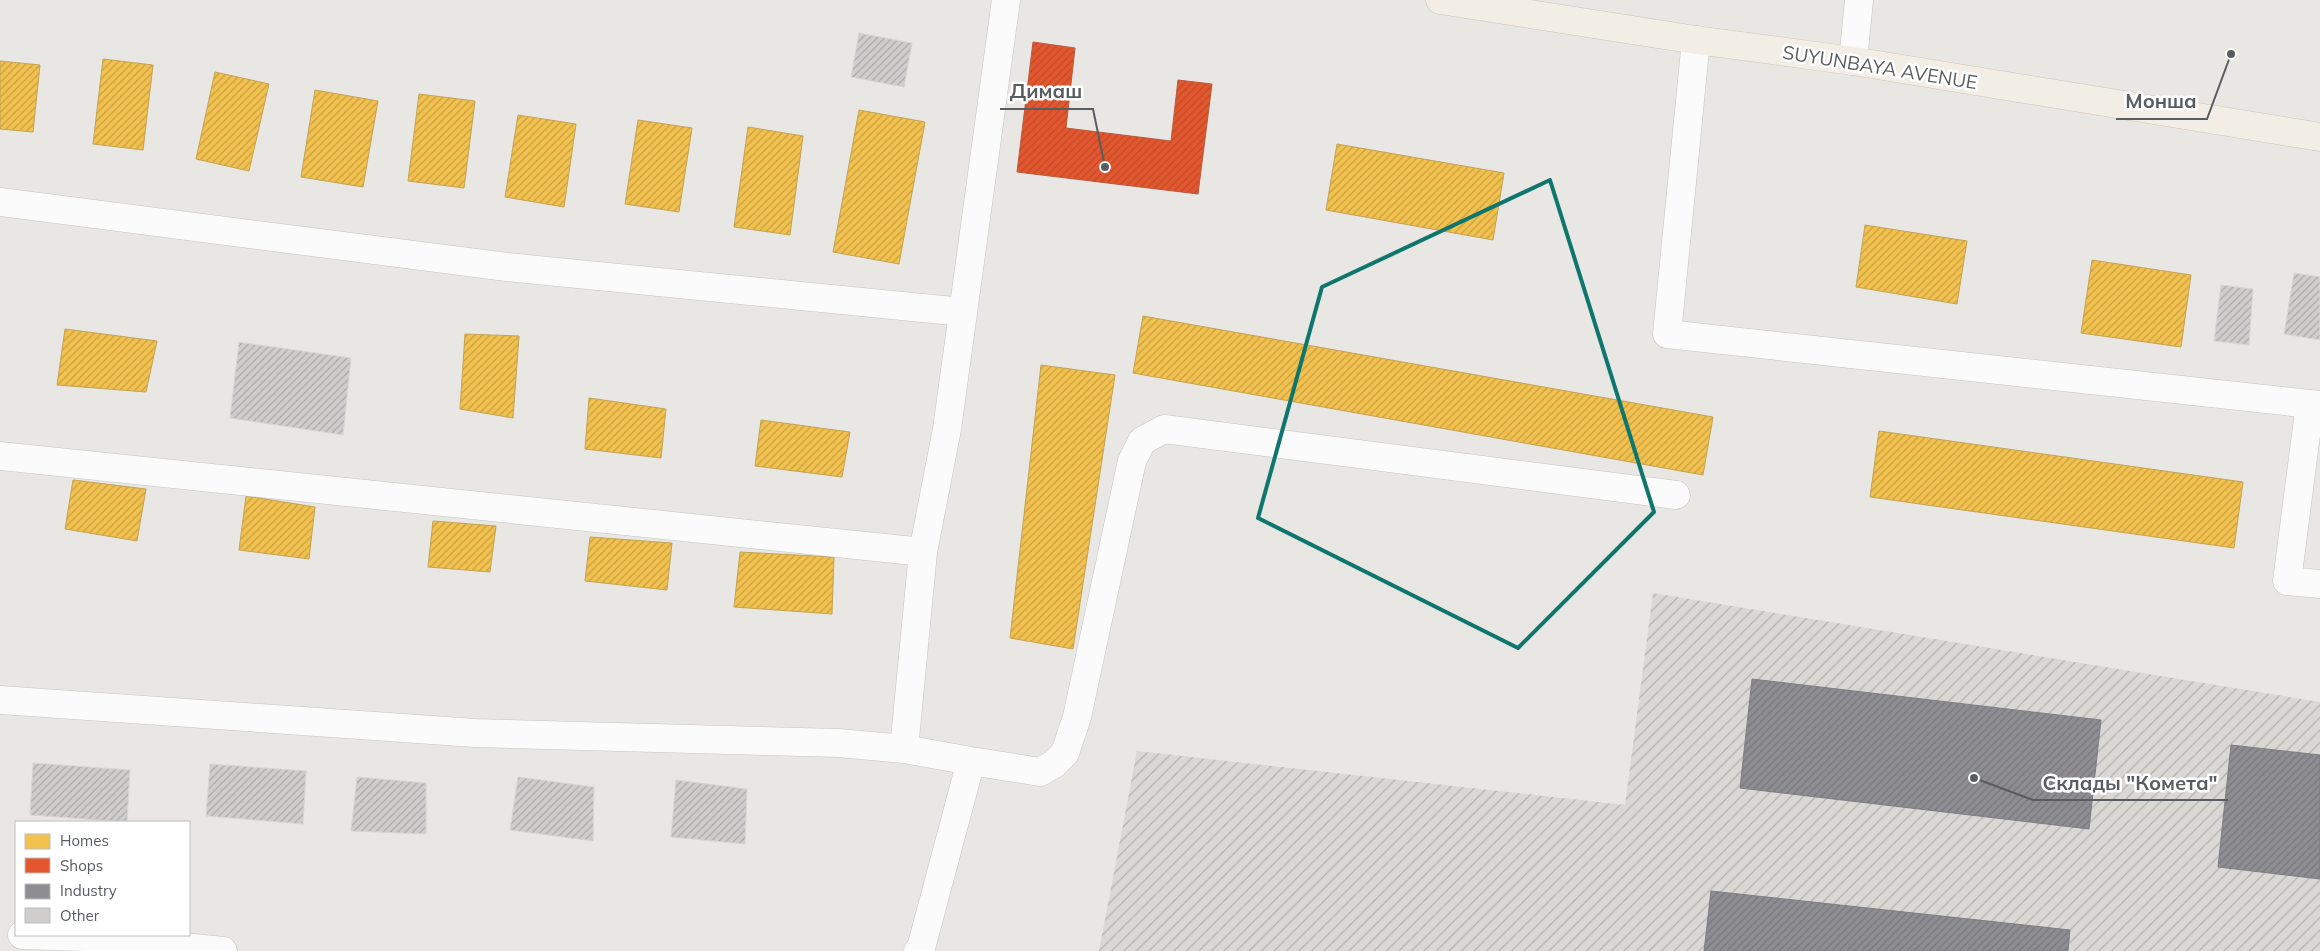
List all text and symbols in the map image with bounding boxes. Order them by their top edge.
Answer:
street label: SUYUNBAYA AVENUE [1781,40,1979,94]
callout: Димаш [1000,74,1093,109]
text: Димаш [1010,78,1082,103]
callout: Монша [2116,84,2207,119]
text: Монша [2125,88,2197,113]
callout: Склады "Комета" [2033,765,2228,800]
text: Склады "Комета" [2042,770,2218,795]
legend [15,821,190,936]
text: Homes [60,831,109,850]
text: Shops [60,856,103,875]
text: Industry [60,881,117,900]
text: Other [60,906,100,925]

